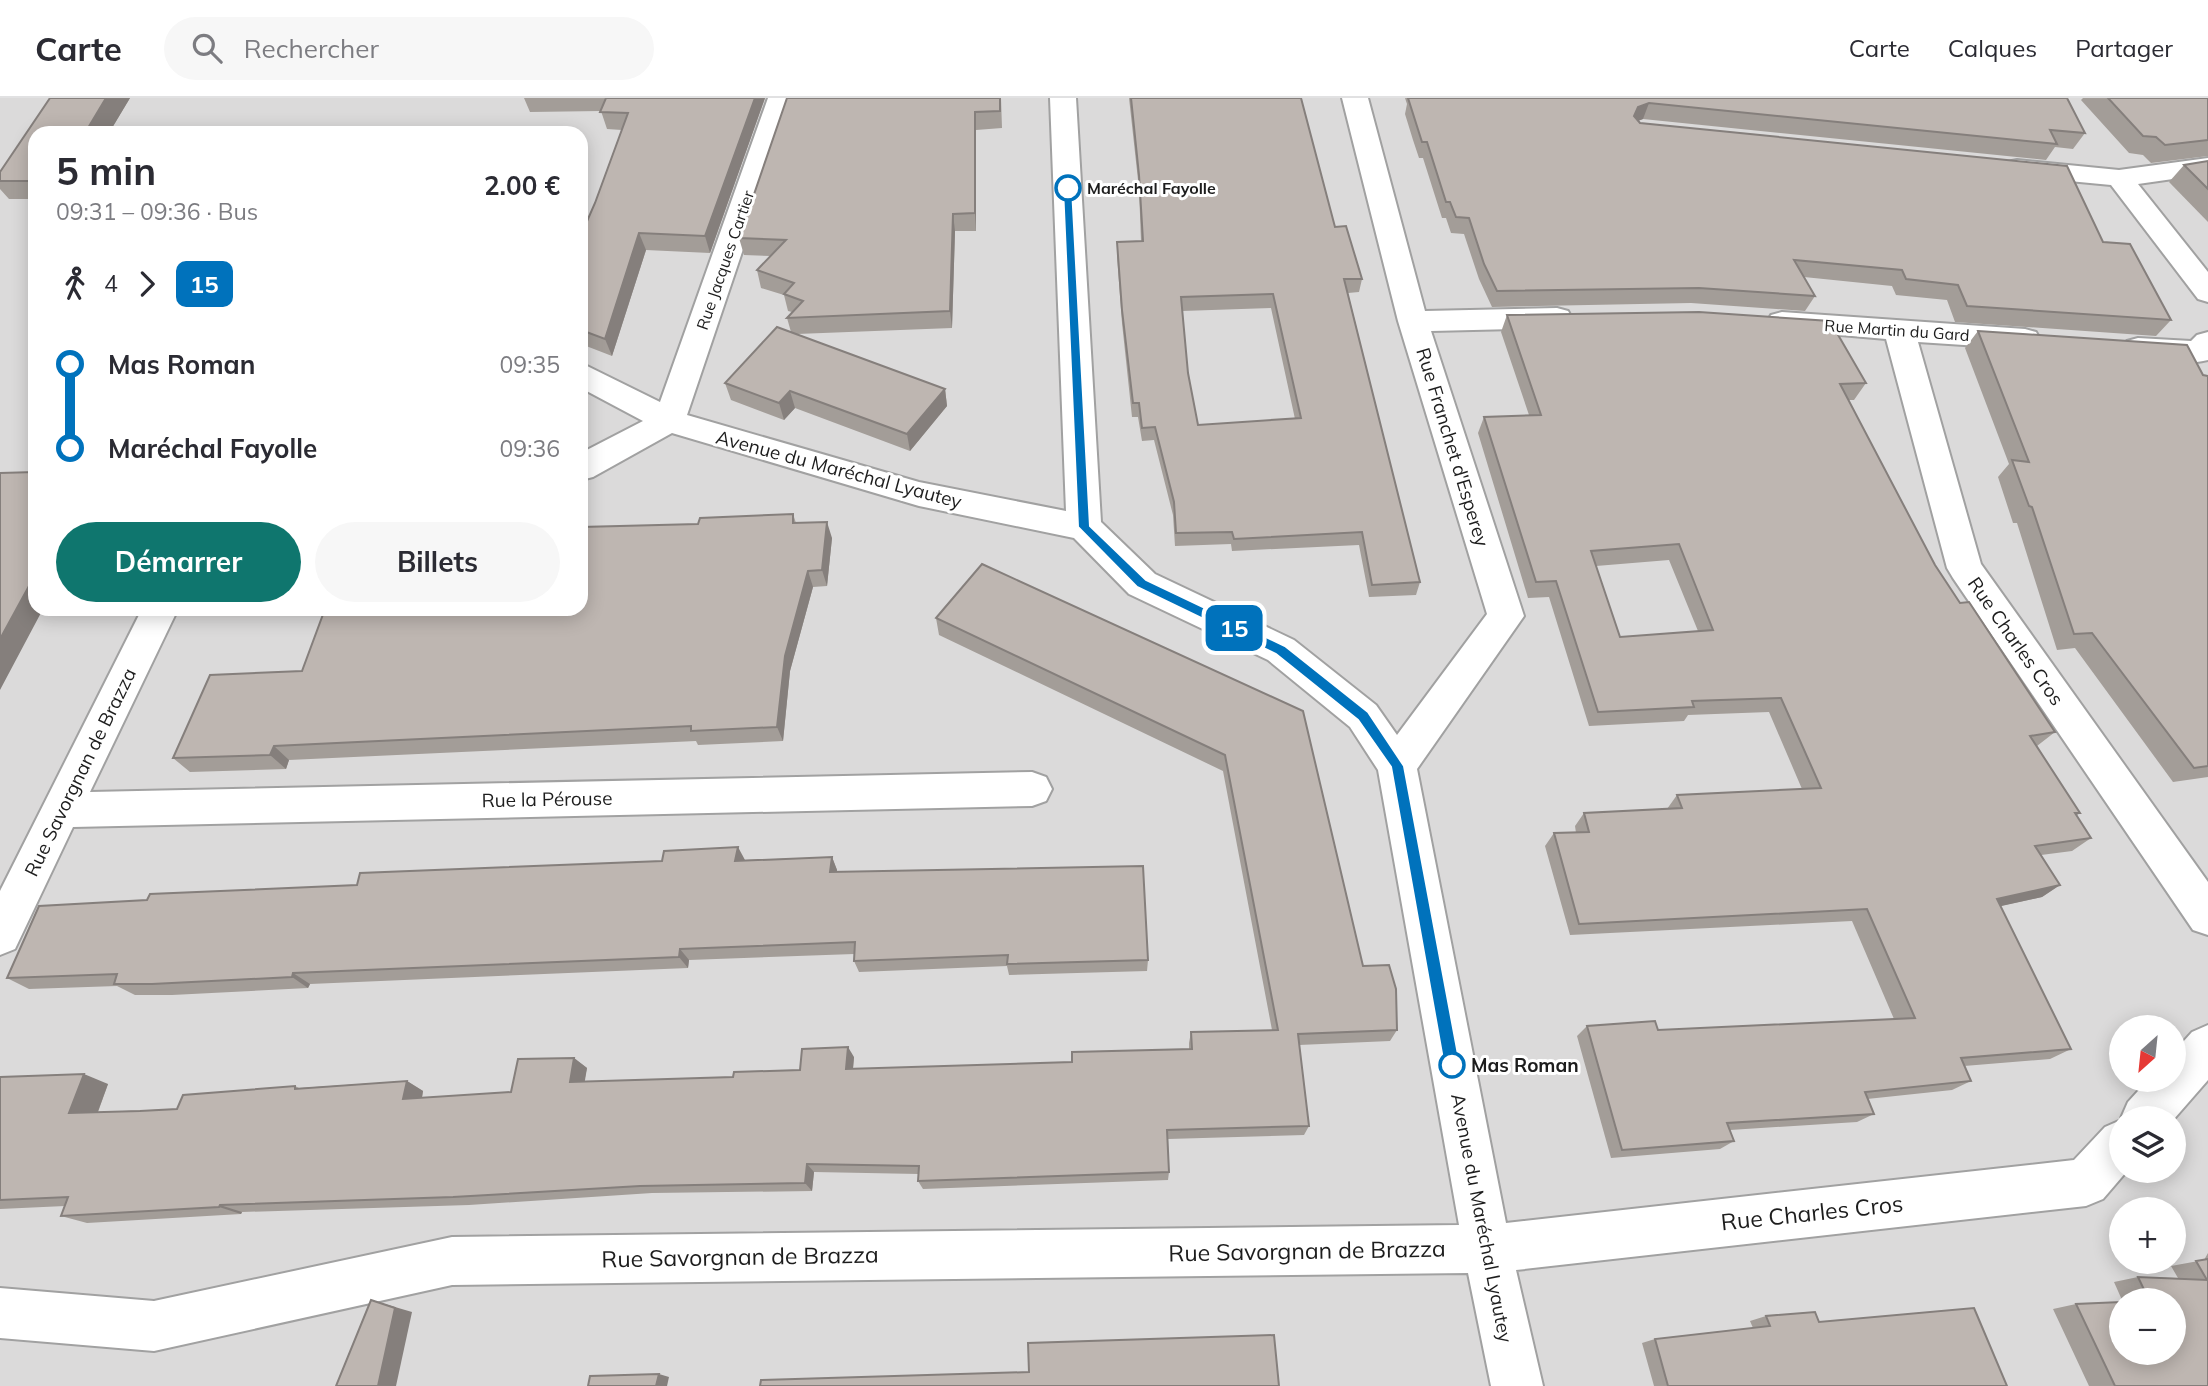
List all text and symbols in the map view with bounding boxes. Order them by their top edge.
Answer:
search box [164,17,654,80]
text: Carte [35,28,122,69]
icon: search [188,29,226,67]
text: Rechercher [244,32,379,65]
text: Carte [1849,33,1910,63]
text: Calques [1948,33,2037,63]
text: Partager [2075,33,2173,63]
text: 5 min [56,147,156,195]
text: 2.00 € [484,169,560,202]
marker: Maréchal Fayolle [1055,175,1081,201]
place label: Maréchal Fayolle [1087,178,1216,198]
street label: Rue Jacques Cartier [692,188,758,332]
text: 09:31 – 09:36 · Bus [56,197,258,226]
icon: walk [56,265,94,303]
icon: forward [128,265,166,303]
text: 4 [104,269,118,298]
text: 15 [190,269,219,299]
street label: Rue Martin du Gard [1824,315,1970,345]
street label: Rue Franchet d'Esperey [1411,345,1495,549]
text: Mas Roman [108,348,255,381]
text: 09:35 [500,350,560,379]
street label: Avenue du Maréchal Lyautey [714,425,964,513]
text: Maréchal Fayolle [108,432,317,465]
text: 09:36 [500,434,560,463]
button: Démarrer [56,522,301,602]
button: Billets [315,522,560,602]
street label: Rue Charles Cros [1963,572,2069,710]
line badge: 15 [1202,605,1266,651]
text: 15 [1220,613,1248,643]
street label: Rue Savorgnan de Brazza [19,664,141,880]
street label: Rue la Pérouse [481,786,613,812]
north arrow [2109,1015,2186,1092]
map controls [2109,1015,2186,1365]
marker: Mas Roman [1439,1052,1465,1078]
place label: Mas Roman [1471,1053,1579,1077]
street label: Avenue du Maréchal Lyautey [1446,1091,1518,1345]
button: layers [2109,1106,2186,1183]
street label: Rue Charles Cros [1719,1189,1904,1236]
button: + [2109,1197,2186,1274]
street label: Rue Savorgnan de Brazza [1168,1234,1446,1267]
street label: Rue Savorgnan de Brazza [601,1240,879,1273]
button: − [2109,1288,2186,1365]

